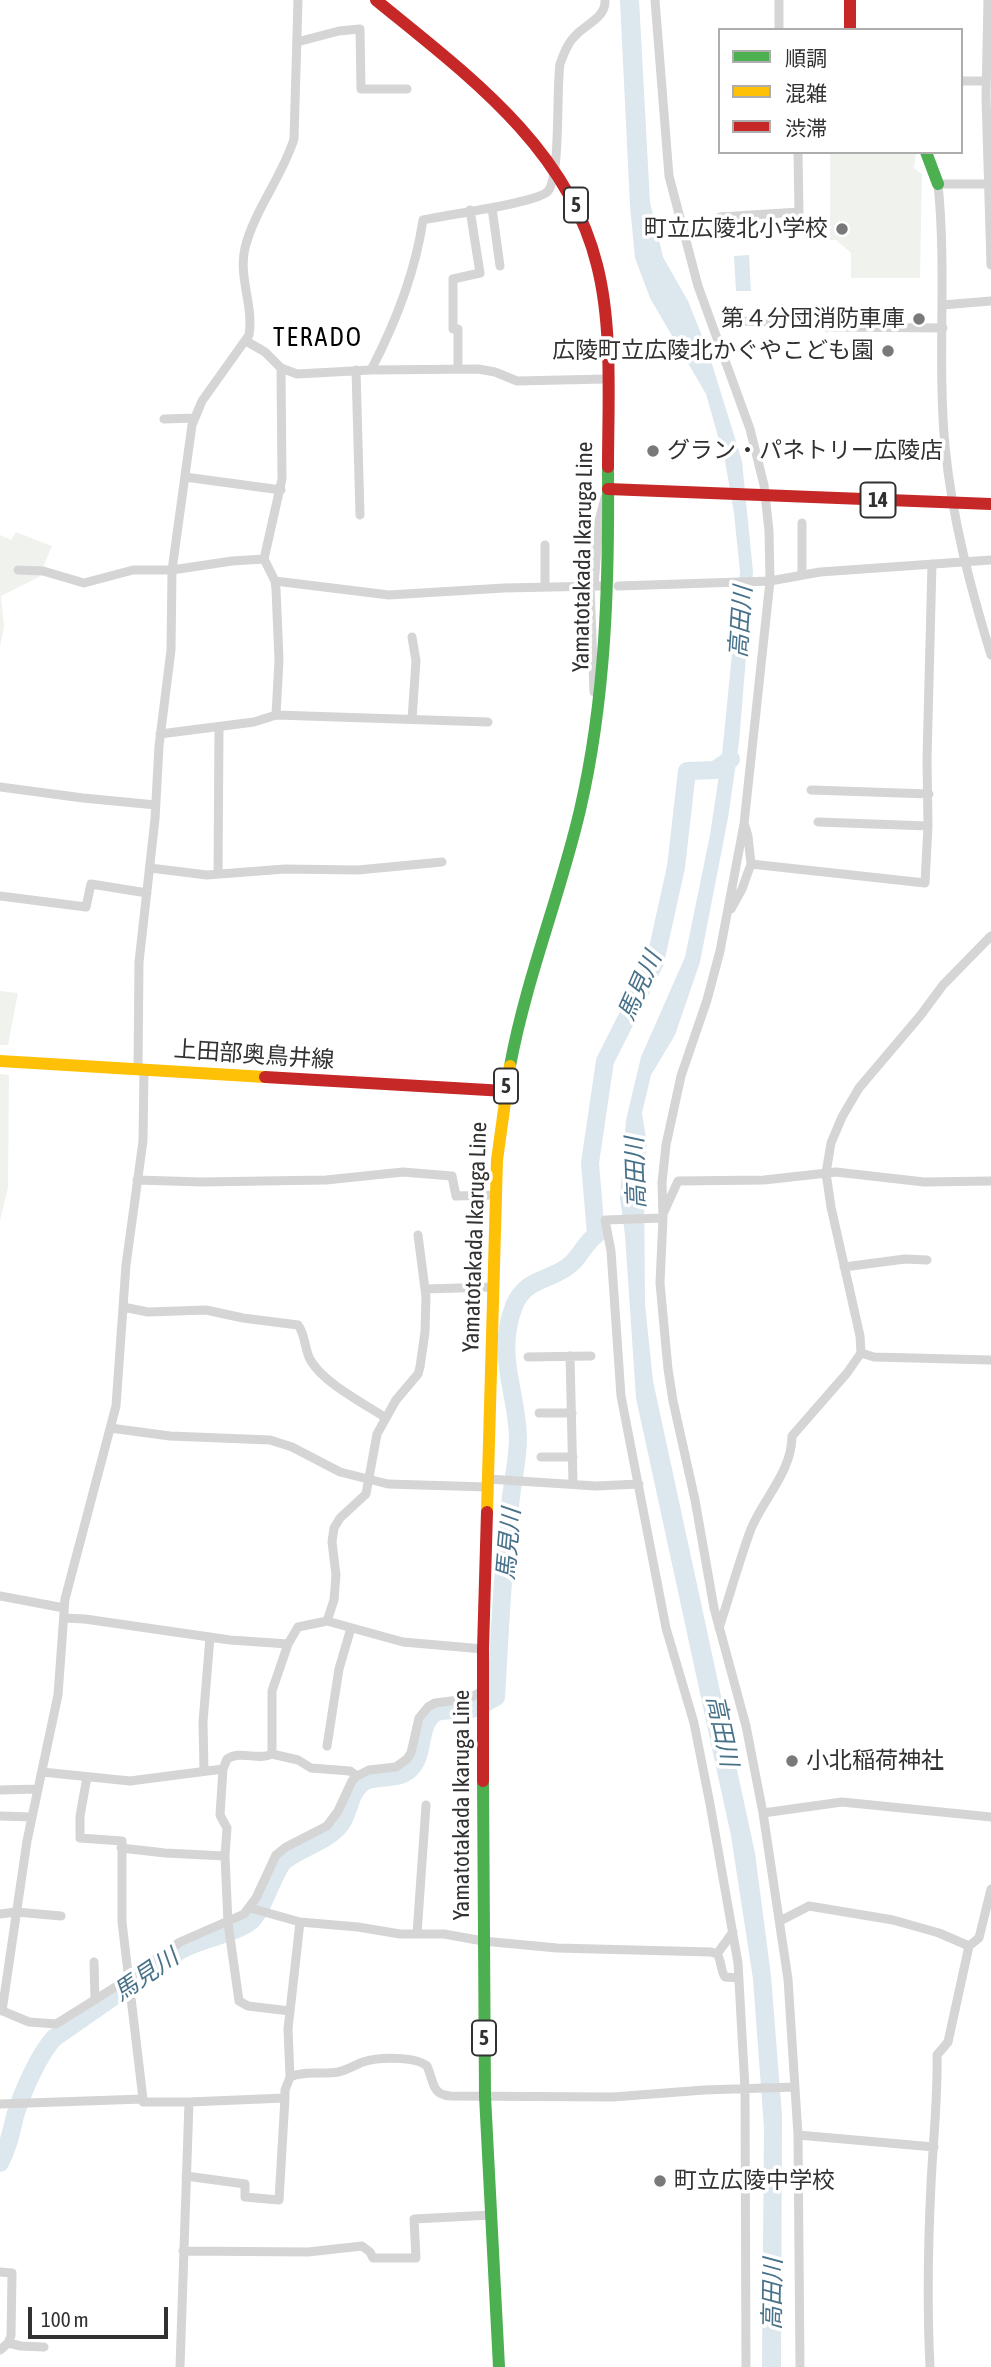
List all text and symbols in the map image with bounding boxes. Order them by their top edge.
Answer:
legend [718,28,963,154]
text: 順調 [785,46,827,70]
text: 混雑 [785,81,827,105]
text: 渋滞 [785,116,827,140]
road number: 5 [564,188,588,222]
place label: 町立広陵北小学校 [644,215,828,243]
marker: 町立広陵北小学校 [834,221,850,237]
place label: 第４分団消防車庫 [721,305,905,333]
marker: 第４分団消防車庫 [911,311,927,327]
district label: TERADO [274,322,362,354]
place label: 広陵町立広陵北かぐやこども園 [552,337,874,365]
marker: 広陵町立広陵北かぐやこども園 [880,343,896,359]
place label: グラン・パネトリー広陵店 [667,437,943,465]
street label: Yamatotakada Ikaruga Line [567,442,599,672]
marker: グラン・パネトリー広陵店 [645,443,661,459]
road number: 14 [860,482,896,518]
water label: 高田川 [724,585,758,659]
water label: 馬見川 [612,947,668,1025]
street label: 上田部奥鳥井線 [173,1036,335,1074]
road number: 5 [494,1068,518,1104]
street label: Yamatotakada Ikaruga Line [457,1121,493,1353]
water label: 高田川 [620,1137,652,1209]
water label: 馬見川 [492,1507,526,1581]
street label: Yamatotakada Ikaruga Line [448,1690,476,1920]
water label: 高田川 [700,1693,744,1769]
place label: 小北稲荷神社 [806,1747,944,1775]
marker: 小北稲荷神社 [784,1753,800,1769]
water label: 馬見川 [108,1943,184,2007]
road number: 5 [472,2021,496,2056]
place label: 町立広陵中学校 [674,2167,835,2195]
marker: 町立広陵中学校 [652,2173,668,2189]
water label: 高田川 [758,2258,788,2330]
scale bar [32,2294,172,2338]
text: 100 m [41,2307,89,2331]

